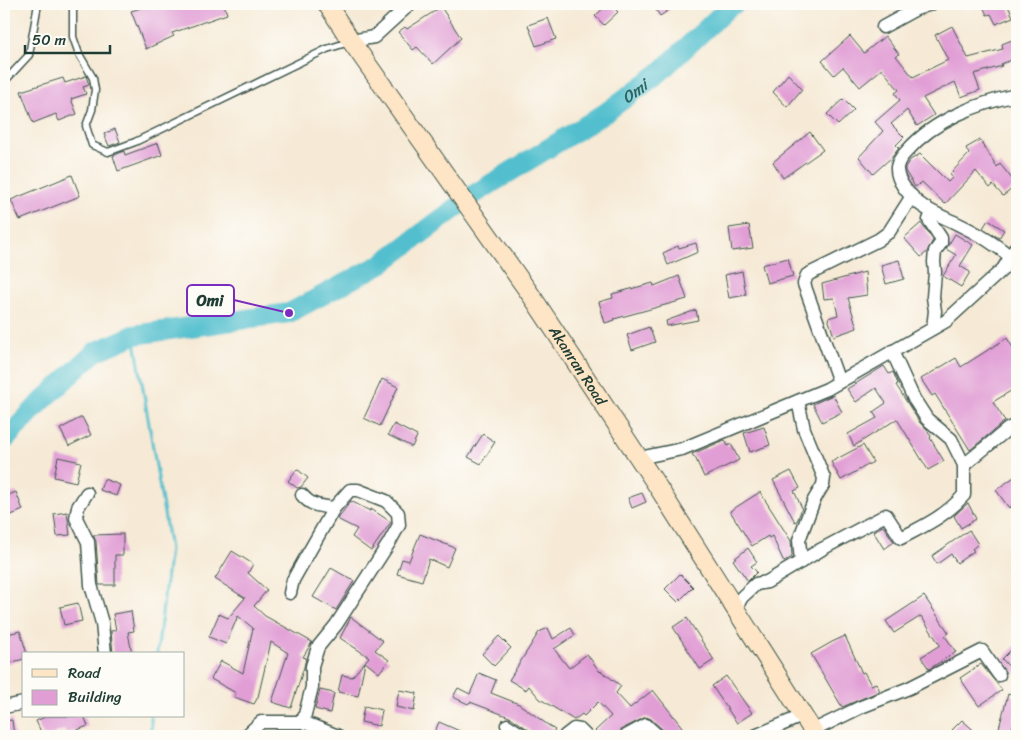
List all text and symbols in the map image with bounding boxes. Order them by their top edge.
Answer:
scale bar [25,22,110,54]
text: 50 m [32,27,67,53]
water label: Omi [615,70,657,111]
callout: Omi [187,285,234,316]
text: Omi [195,286,225,315]
street label: Akanran Road [541,320,614,412]
legend [22,652,185,718]
text: Road [68,660,101,686]
text: Building [68,684,122,710]

